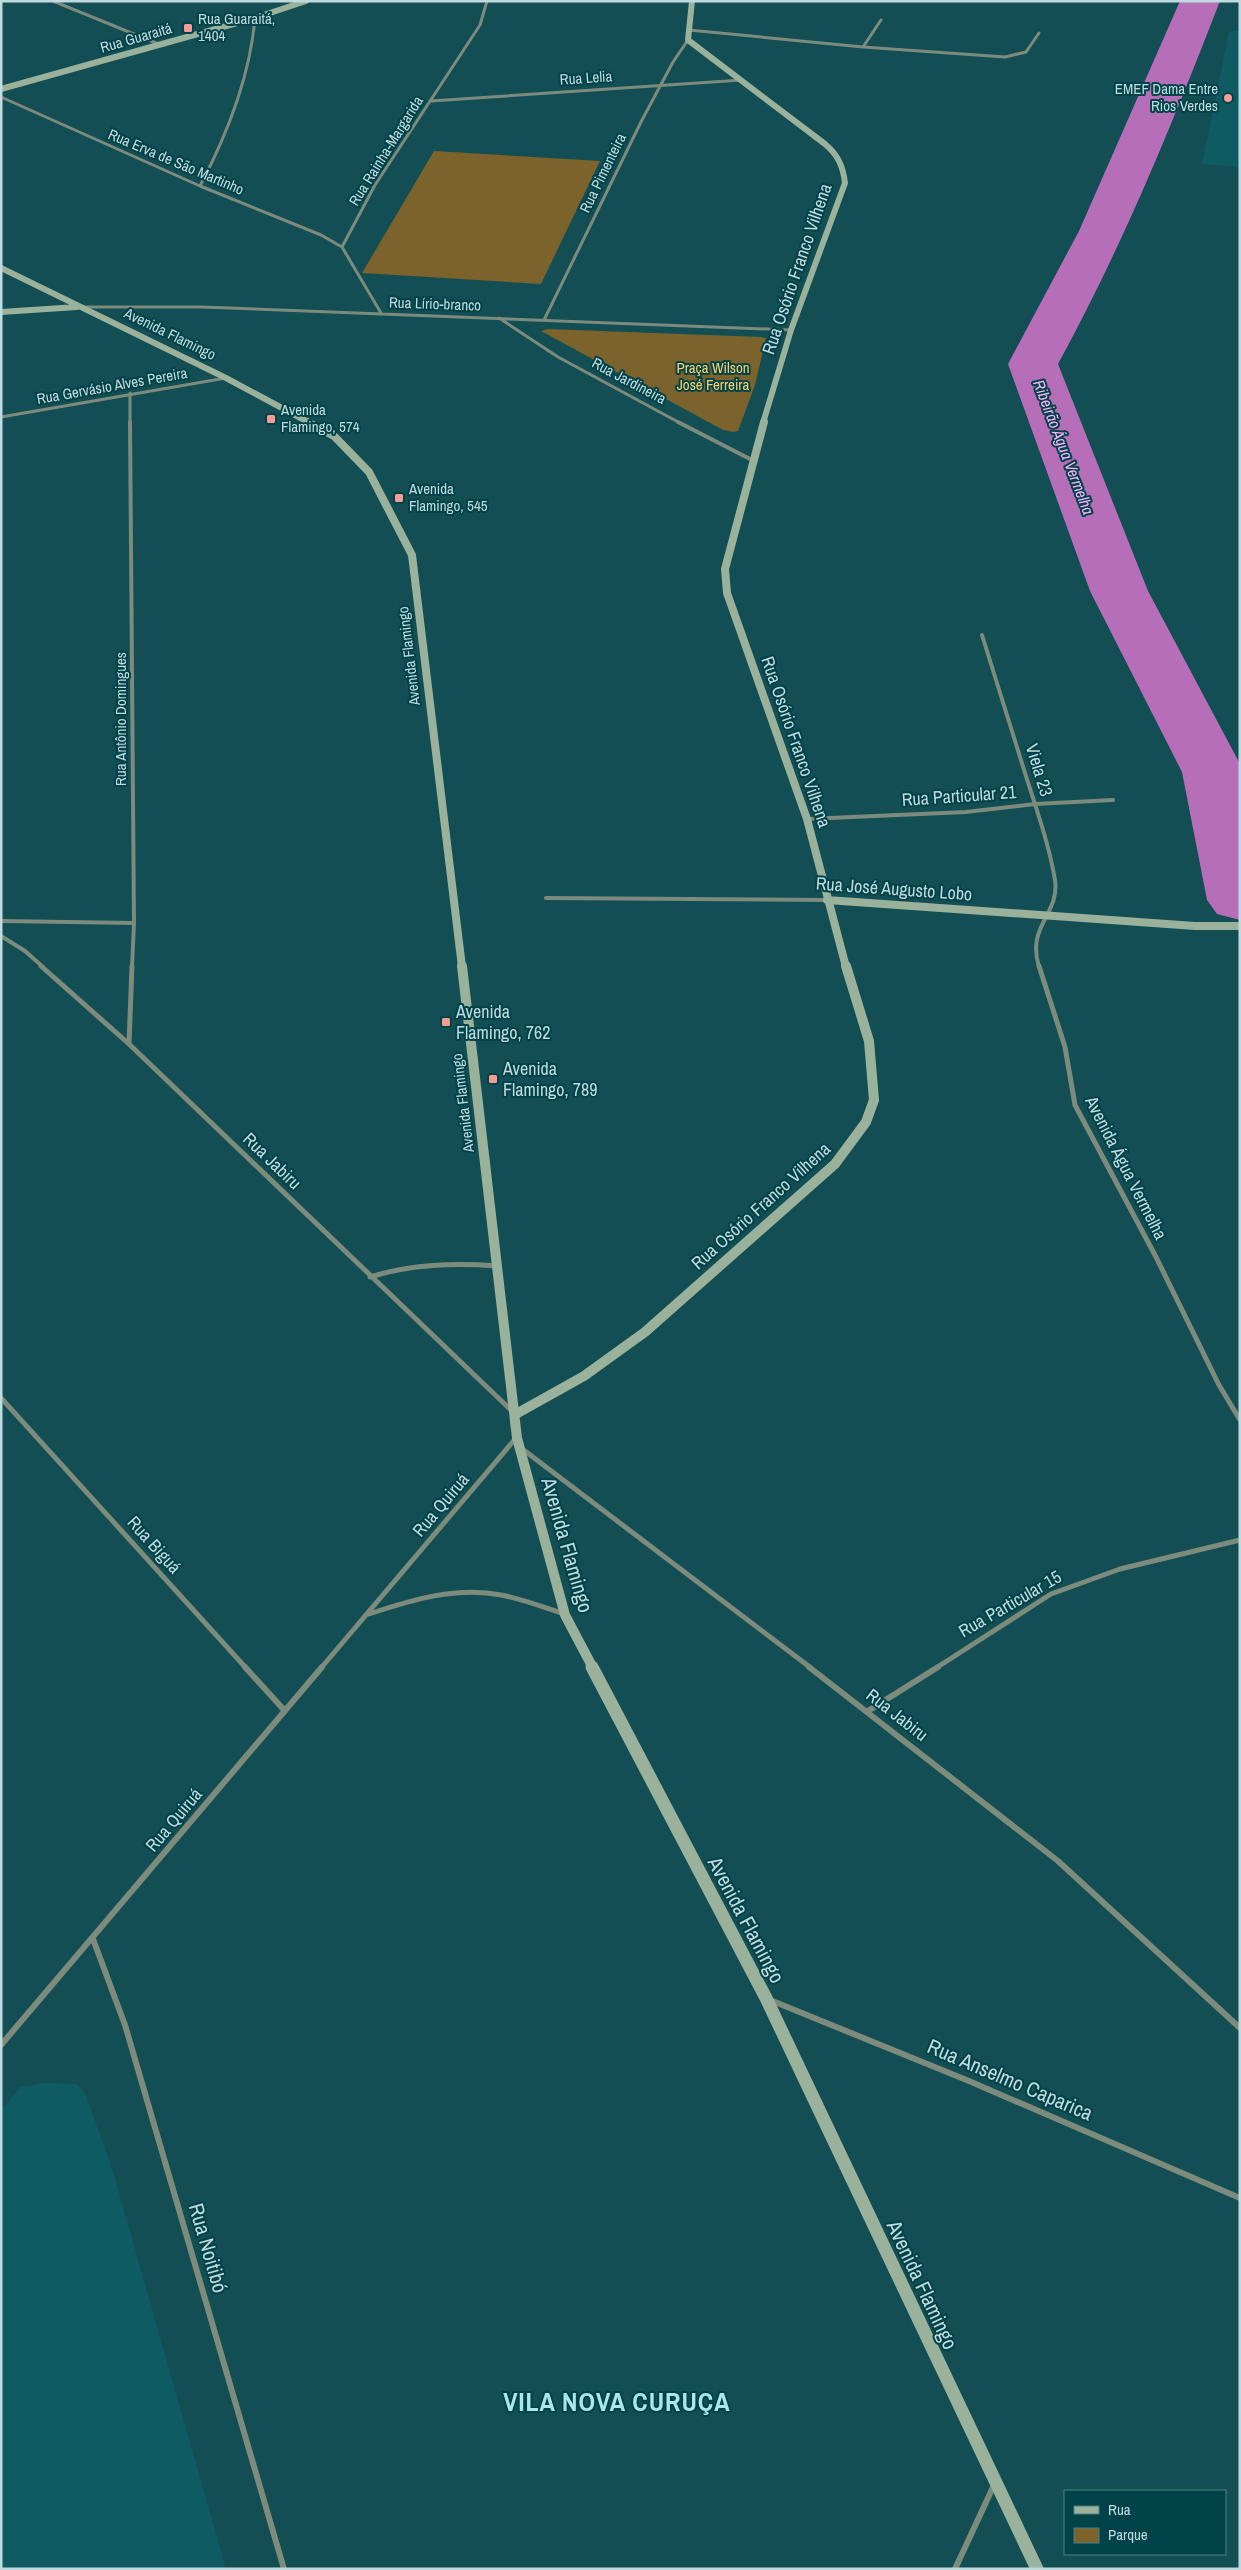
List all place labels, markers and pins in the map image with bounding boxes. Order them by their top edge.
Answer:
place label: Rua Guaraitá, 1404 [198,8,275,46]
marker: Rua Guaraitá, 1404 [182,22,194,34]
place label: EMEF Dama Entre Rios Verdes [1115,78,1218,116]
marker: EMEF Dama Entre Rios Verdes [1222,92,1234,104]
place label: Avenida Flamingo, 574 [280,399,360,437]
marker: Avenida Flamingo, 574 [265,413,277,425]
place label: Avenida Flamingo, 545 [408,478,488,516]
marker: Avenida Flamingo, 545 [393,492,405,504]
place label: Avenida Flamingo, 762 [455,999,550,1045]
marker: Avenida Flamingo, 762 [440,1016,452,1028]
place label: Avenida Flamingo, 789 [502,1056,597,1102]
marker: Avenida Flamingo, 789 [487,1073,499,1085]

